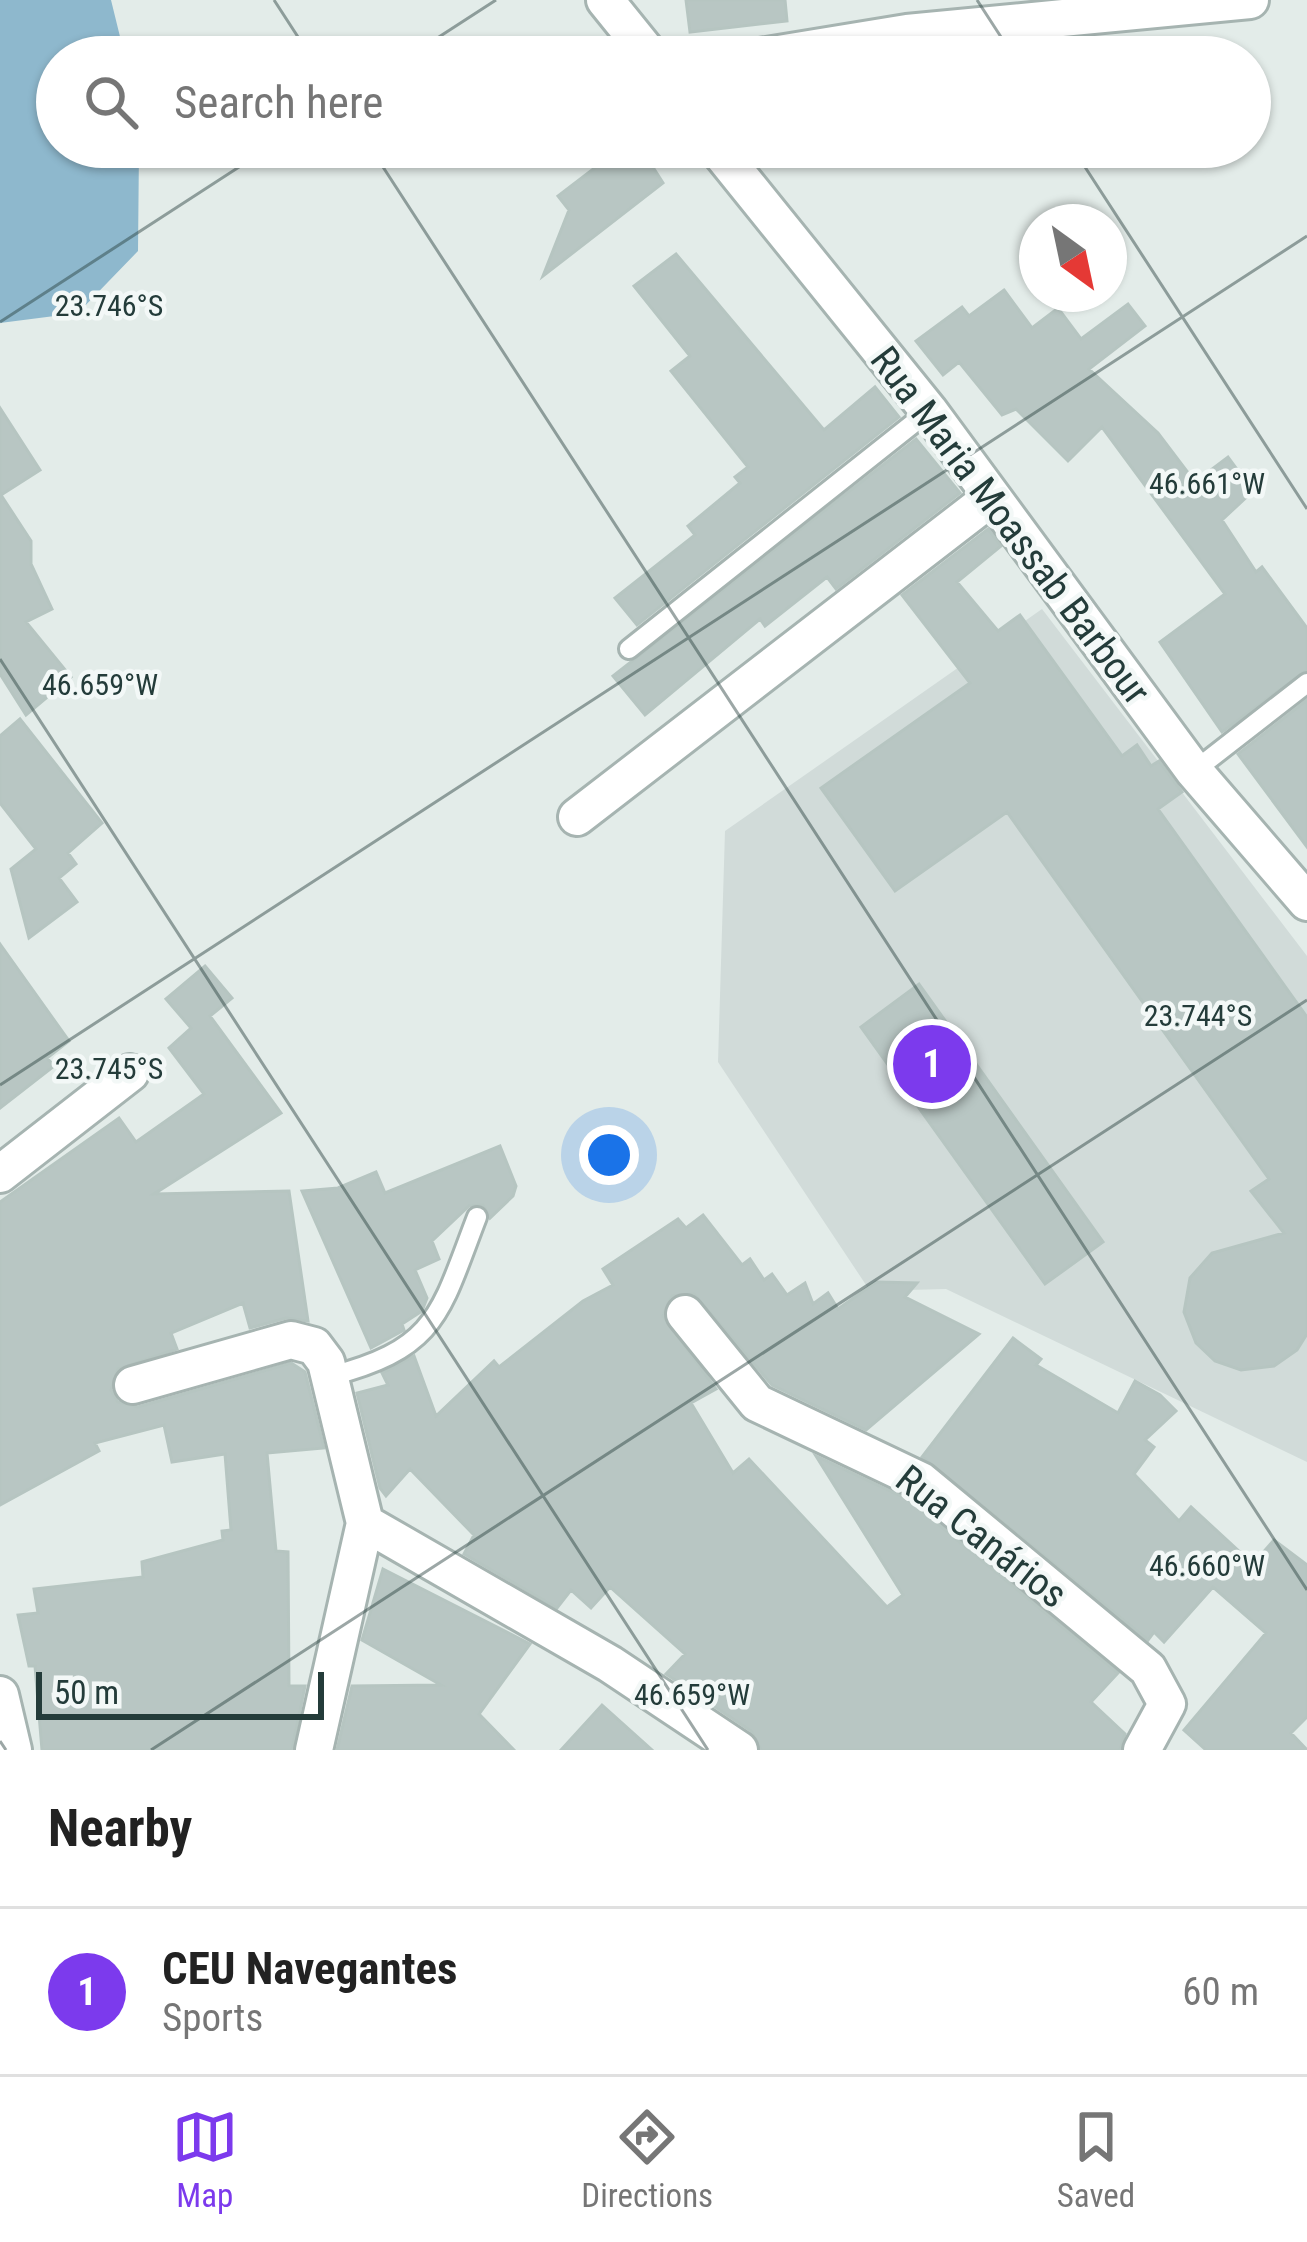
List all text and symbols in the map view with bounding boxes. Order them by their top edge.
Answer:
search box [36,36,1271,168]
icon: search [78,69,144,135]
text: Search here [174,76,383,129]
north arrow [1019,204,1127,312]
text: 23.746°S [55,288,163,323]
street label: Rua Maria Moassab Barbour [861,338,1160,713]
text: 46.661°W [1149,466,1265,501]
text: 46.659°W [42,667,158,702]
text: 23.744°S [1144,998,1252,1033]
pin: 1 [893,1019,971,1109]
text: 23.745°S [55,1051,163,1086]
your location [579,1125,639,1185]
street label: Rua Canários [887,1456,1076,1618]
text: 46.660°W [1149,1548,1265,1583]
scale bar [36,1666,324,1719]
text: 50 m [54,1673,119,1712]
text: 46.659°W [634,1677,750,1712]
text: Nearby [48,1799,192,1858]
text: CEU Navegantes [162,1942,457,1995]
text: 1 [77,1969,97,2015]
text: 60 m [1182,1969,1259,2015]
text: Sports [162,1995,263,2041]
tab: Map [172,2104,238,2215]
tab: Directions [581,2104,713,2215]
tab: Saved [1057,2104,1135,2215]

